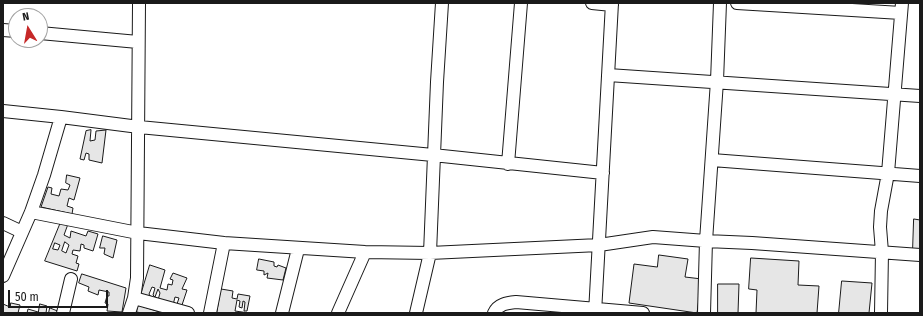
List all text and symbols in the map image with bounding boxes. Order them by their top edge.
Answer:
north arrow [8,8,48,48]
text: N [21,10,30,24]
scale bar [10,282,110,308]
text: 50 m [15,290,39,304]

